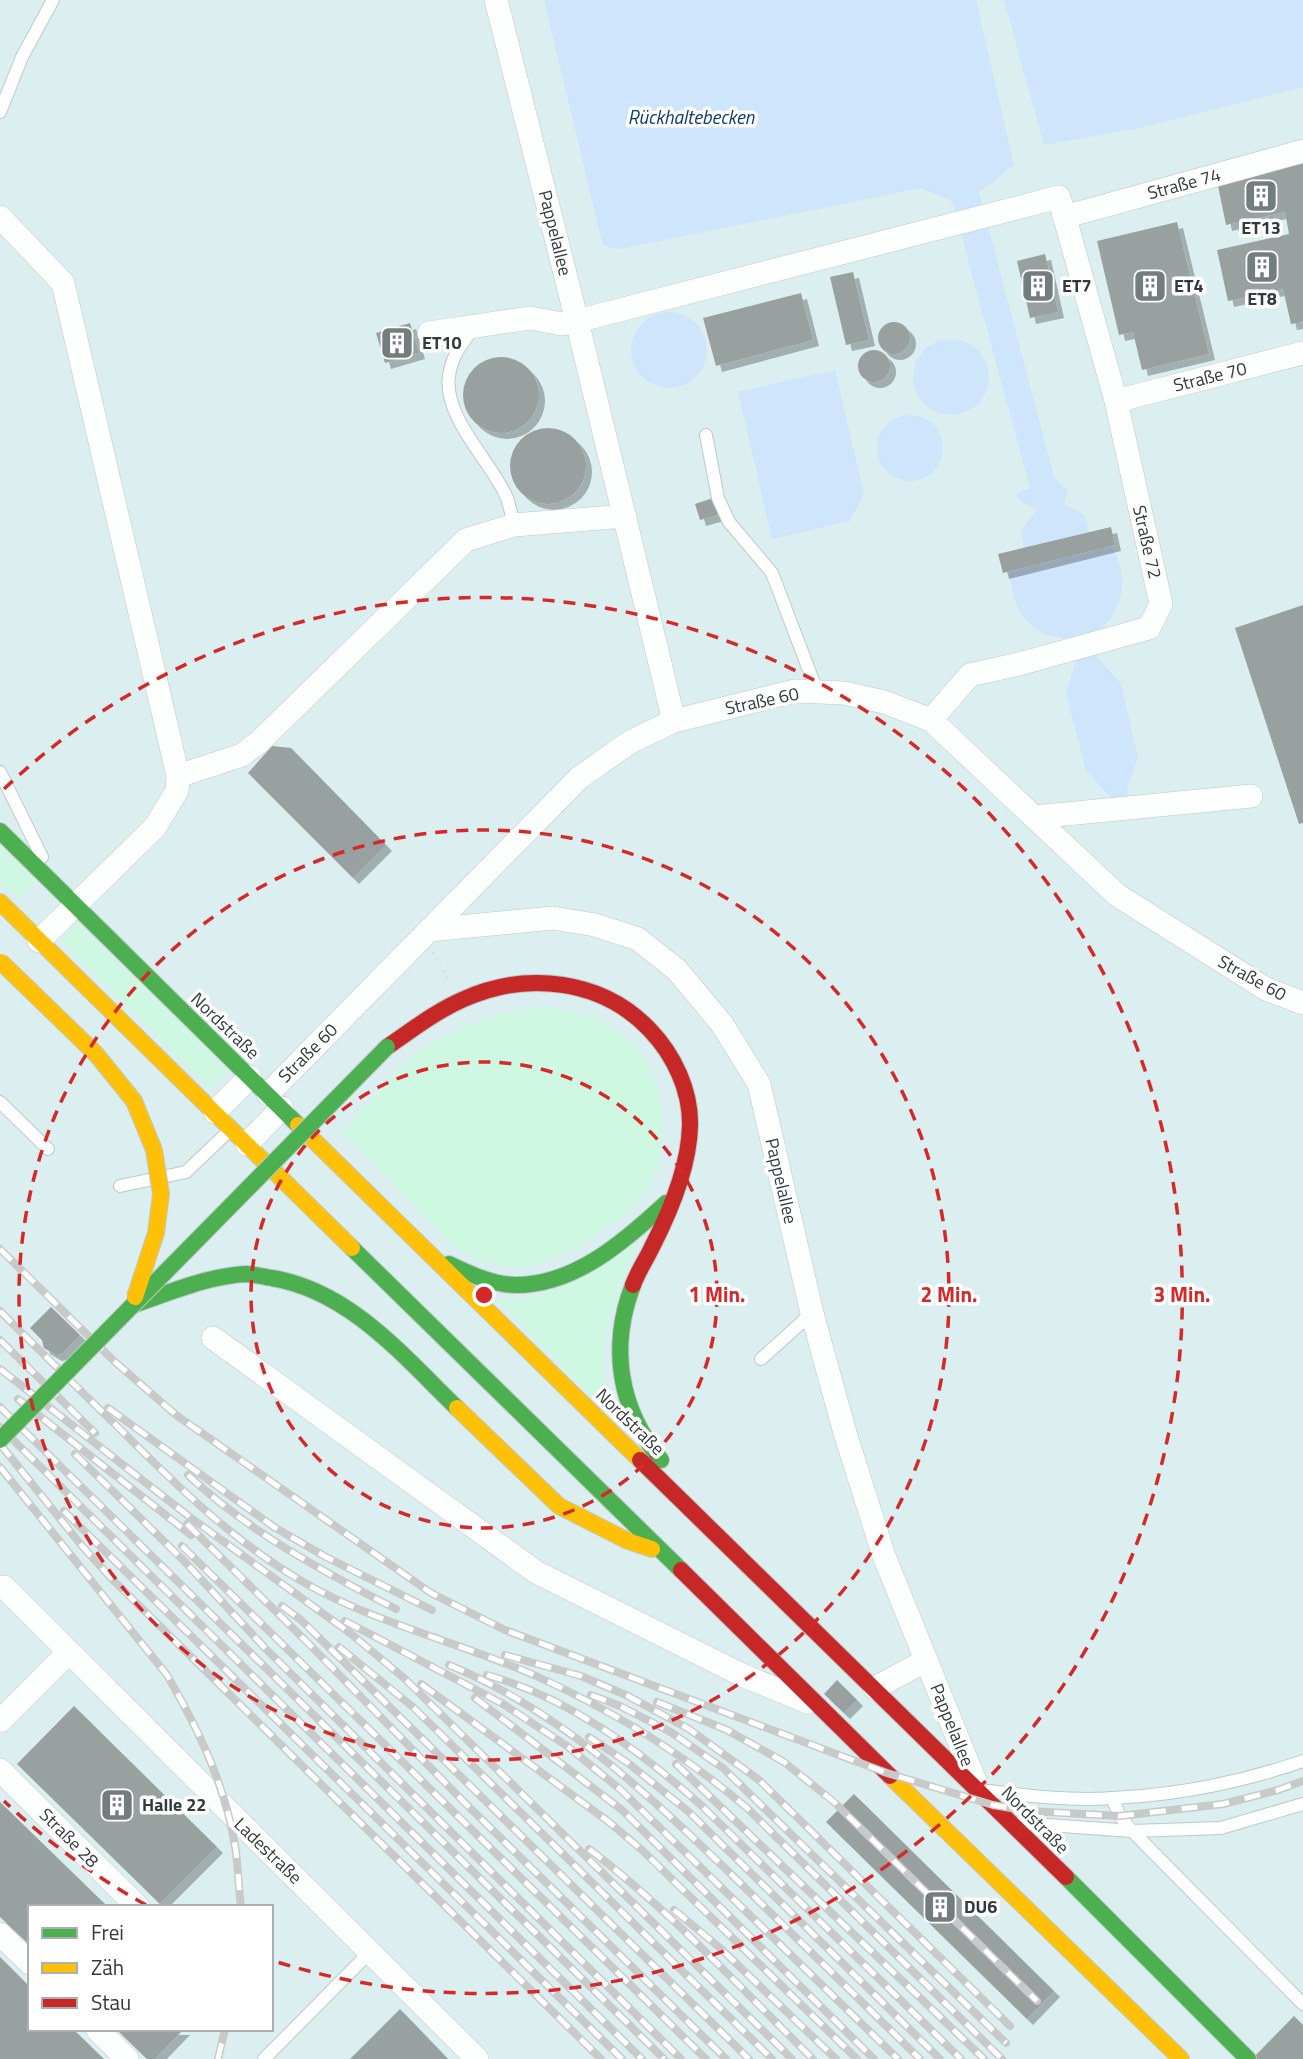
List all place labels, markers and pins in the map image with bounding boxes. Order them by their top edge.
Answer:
building icon: ET13 [1242,177,1280,215]
place label: ET13 [1241,214,1281,241]
building icon: ET8 [1243,248,1281,286]
building icon: ET7 [1019,267,1057,305]
building icon: ET4 [1131,267,1169,305]
place label: ET7 [1062,272,1092,299]
place label: ET4 [1174,272,1204,299]
place label: ET8 [1247,285,1277,312]
building icon: ET10 [378,324,416,362]
place label: ET10 [422,329,462,356]
centre of rings [472,1283,496,1307]
building icon: Halle 22 [98,1786,136,1824]
place label: Halle 22 [142,1791,206,1818]
building icon: DU6 [921,1888,959,1926]
place label: DU6 [964,1893,997,1920]

